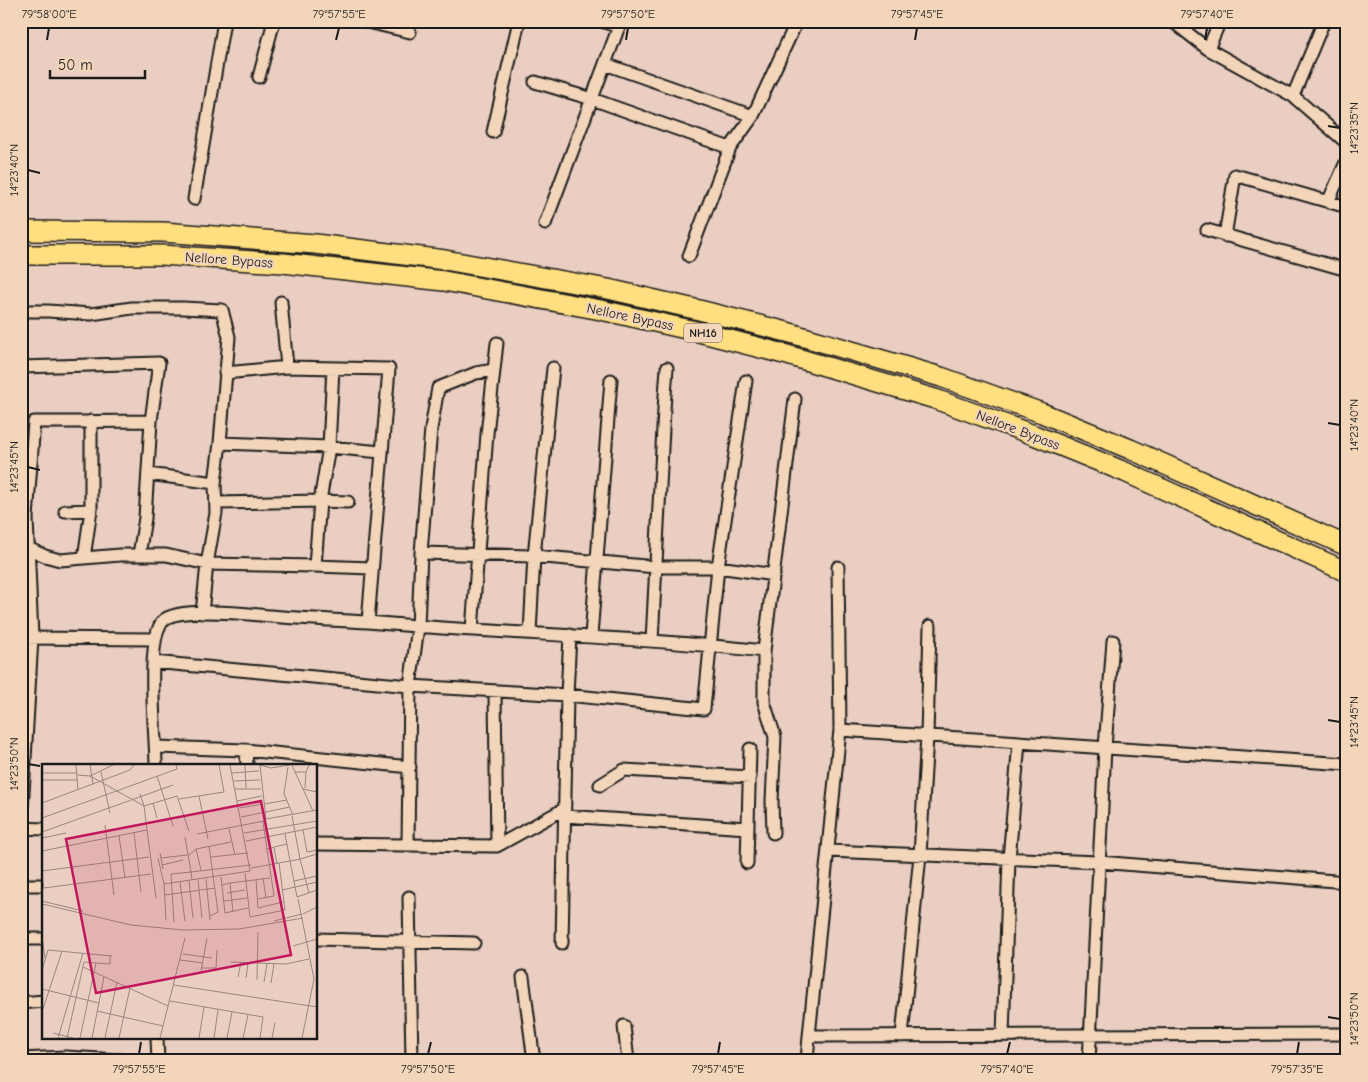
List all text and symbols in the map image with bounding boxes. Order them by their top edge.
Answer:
text: 79°58'00"E [21,7,77,21]
text: 79°57'55"E [312,7,366,21]
text: 79°57'50"E [601,7,655,21]
text: 79°57'45"E [891,7,943,21]
text: 79°57'40"E [1180,7,1234,21]
scale bar [50,48,145,80]
text: 50 m [58,56,93,74]
text: 14°23'35"N [1347,102,1361,154]
text: 14°23'40"N [7,144,21,196]
street label: Nellore Bypass [185,248,274,272]
street label: Nellore Bypass [585,300,675,334]
road number: NH16 [684,323,722,342]
text: 14°23'40"N [1347,399,1361,451]
street label: Nellore Bypass [974,406,1062,454]
text: 14°23'45"N [7,441,21,493]
text: 14°23'45"N [1347,696,1361,748]
text: 14°23'50"N [7,737,21,791]
inset map [42,764,318,1040]
text: 14°23'50"N [1347,992,1361,1046]
text: 79°57'55"E [112,1062,166,1076]
text: 79°57'50"E [401,1062,455,1076]
text: 79°57'45"E [692,1062,744,1076]
text: 79°57'40"E [980,1062,1034,1076]
text: 79°57'35"E [1271,1062,1323,1076]

